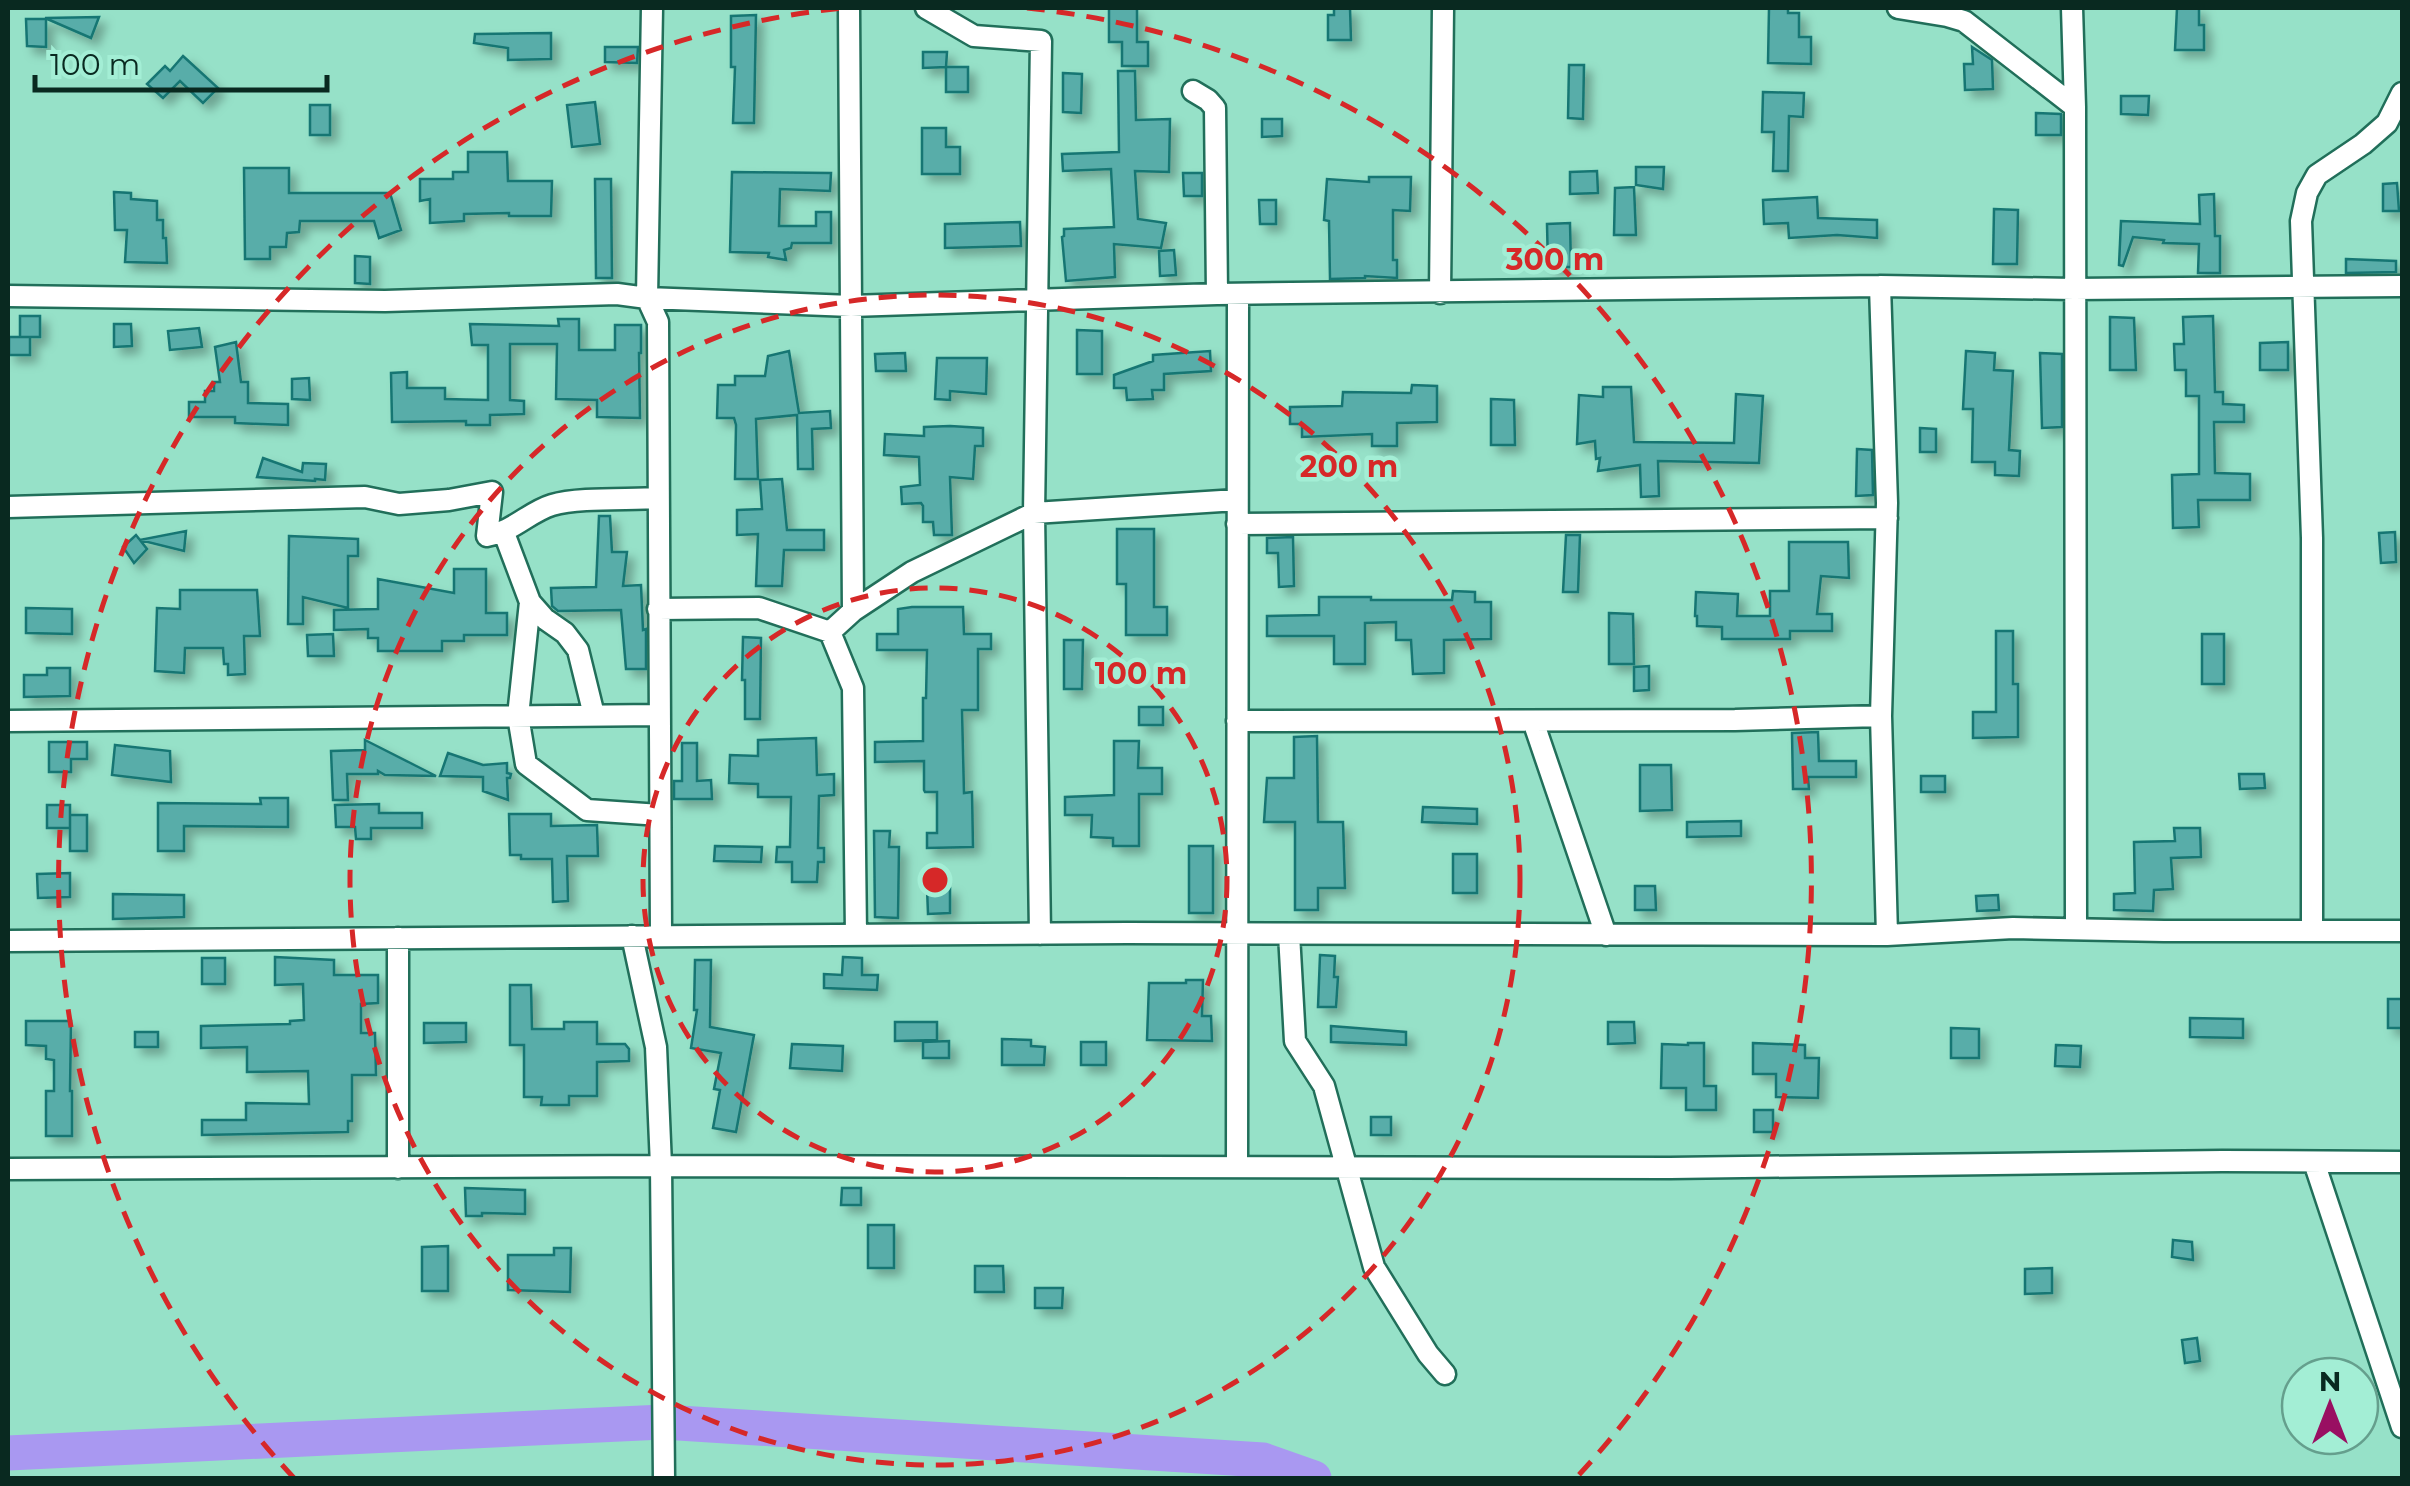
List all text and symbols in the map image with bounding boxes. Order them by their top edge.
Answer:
scale bar [35,30,328,92]
text: 100 m [50,46,140,83]
text: 300 m [1505,241,1604,278]
text: 200 m [1300,448,1398,485]
text: 100 m [1095,655,1187,692]
centre of rings [917,862,953,898]
north arrow [2280,1356,2380,1456]
text: N [2319,1364,2341,1398]

